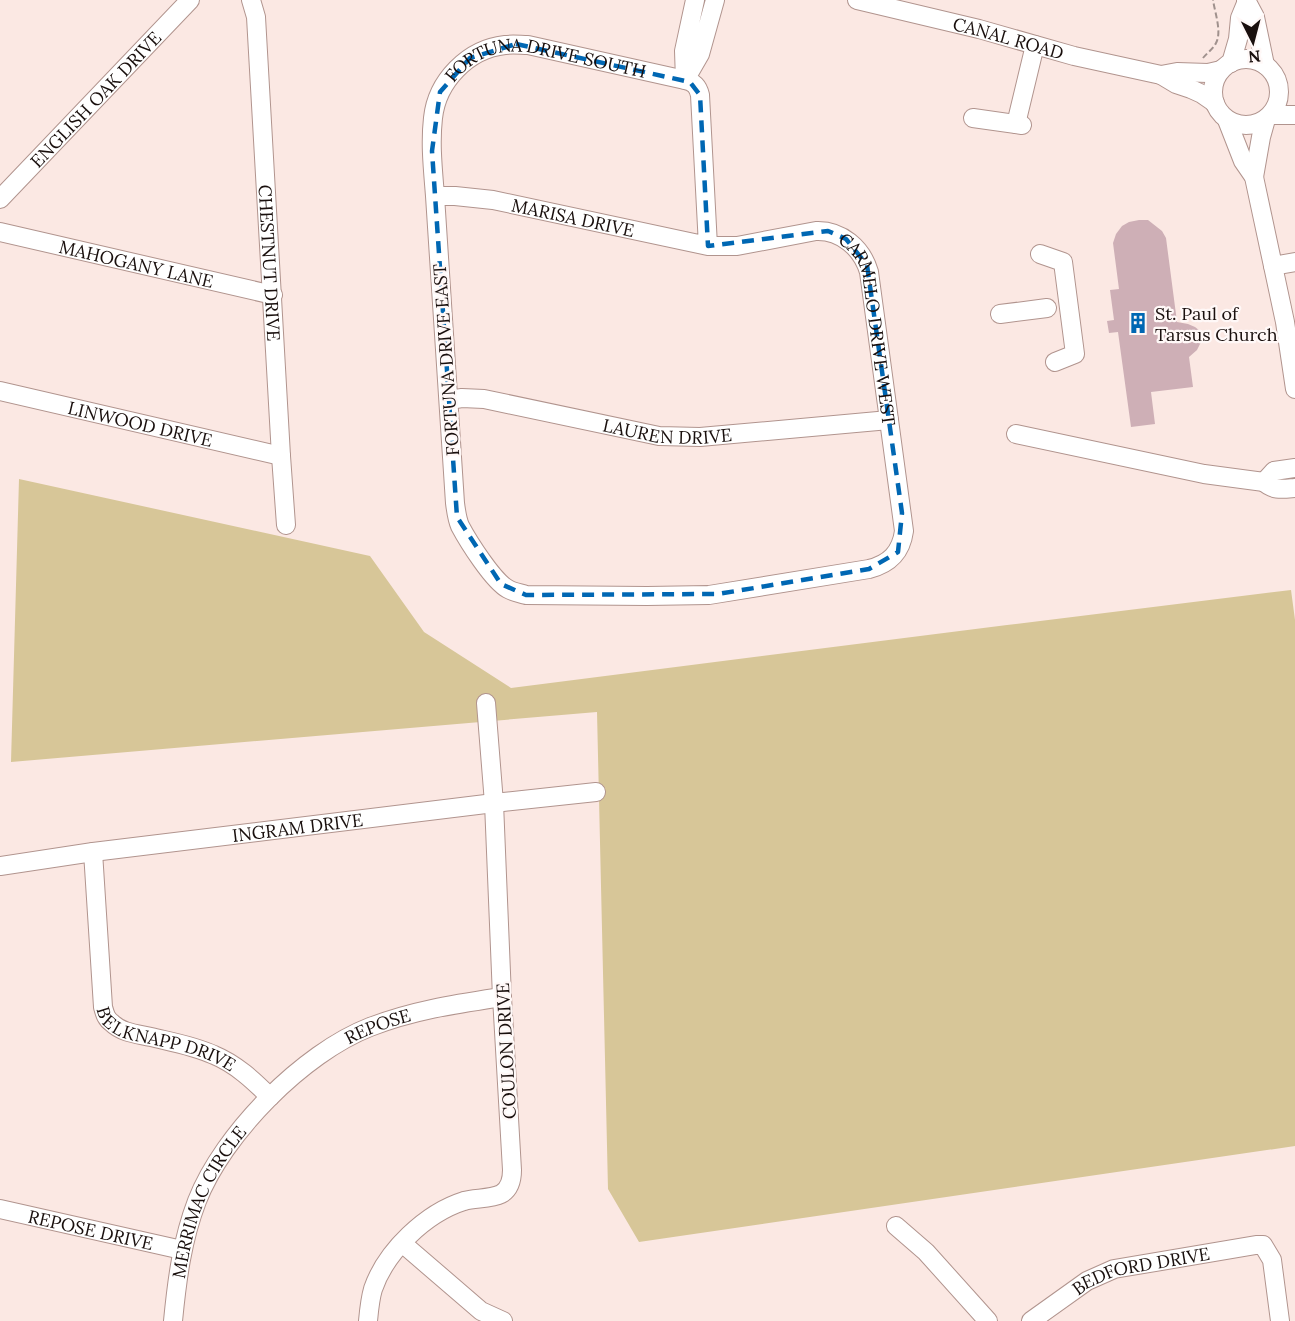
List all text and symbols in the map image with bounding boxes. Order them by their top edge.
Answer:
street label: CANAL ROAD [951,12,1066,64]
north arrow [1223,12,1283,72]
street label: ENGLISH OAK DRIVE [25,26,166,172]
text: FORTUNA DRIVE SOUTH [439,33,648,86]
text: N [1247,46,1262,68]
street label: FORTUNA DRIVE SOUTH [443,64,655,96]
street label: CHESTNUT DRIVE [254,184,286,342]
street label: MARISA DRIVE [509,193,636,241]
street label: CARMELO DRIVE WEST [835,227,901,427]
street label: MAHOGANY LANE [57,235,216,292]
street label: FORTUNA DRIVE EAST [428,263,464,457]
place label: St. Paul of Tarsus Church [1155,302,1278,346]
building icon: St. Paul of Tarsus Church [1126,311,1150,335]
street label: LINWOOD DRIVE [66,396,215,451]
street label: LAUREN DRIVE [601,413,733,449]
street label: INGRAM DRIVE [231,808,364,846]
street label: COULON DRIVE [491,982,521,1120]
street label: REPOSE [340,1003,413,1049]
street label: BELKNAPP DRIVE [92,1004,240,1076]
street label: MERRIMAC CIRCLE [167,1121,251,1280]
street label: REPOSE DRIVE [26,1204,155,1255]
street label: BEDFORD DRIVE [1067,1242,1211,1300]

